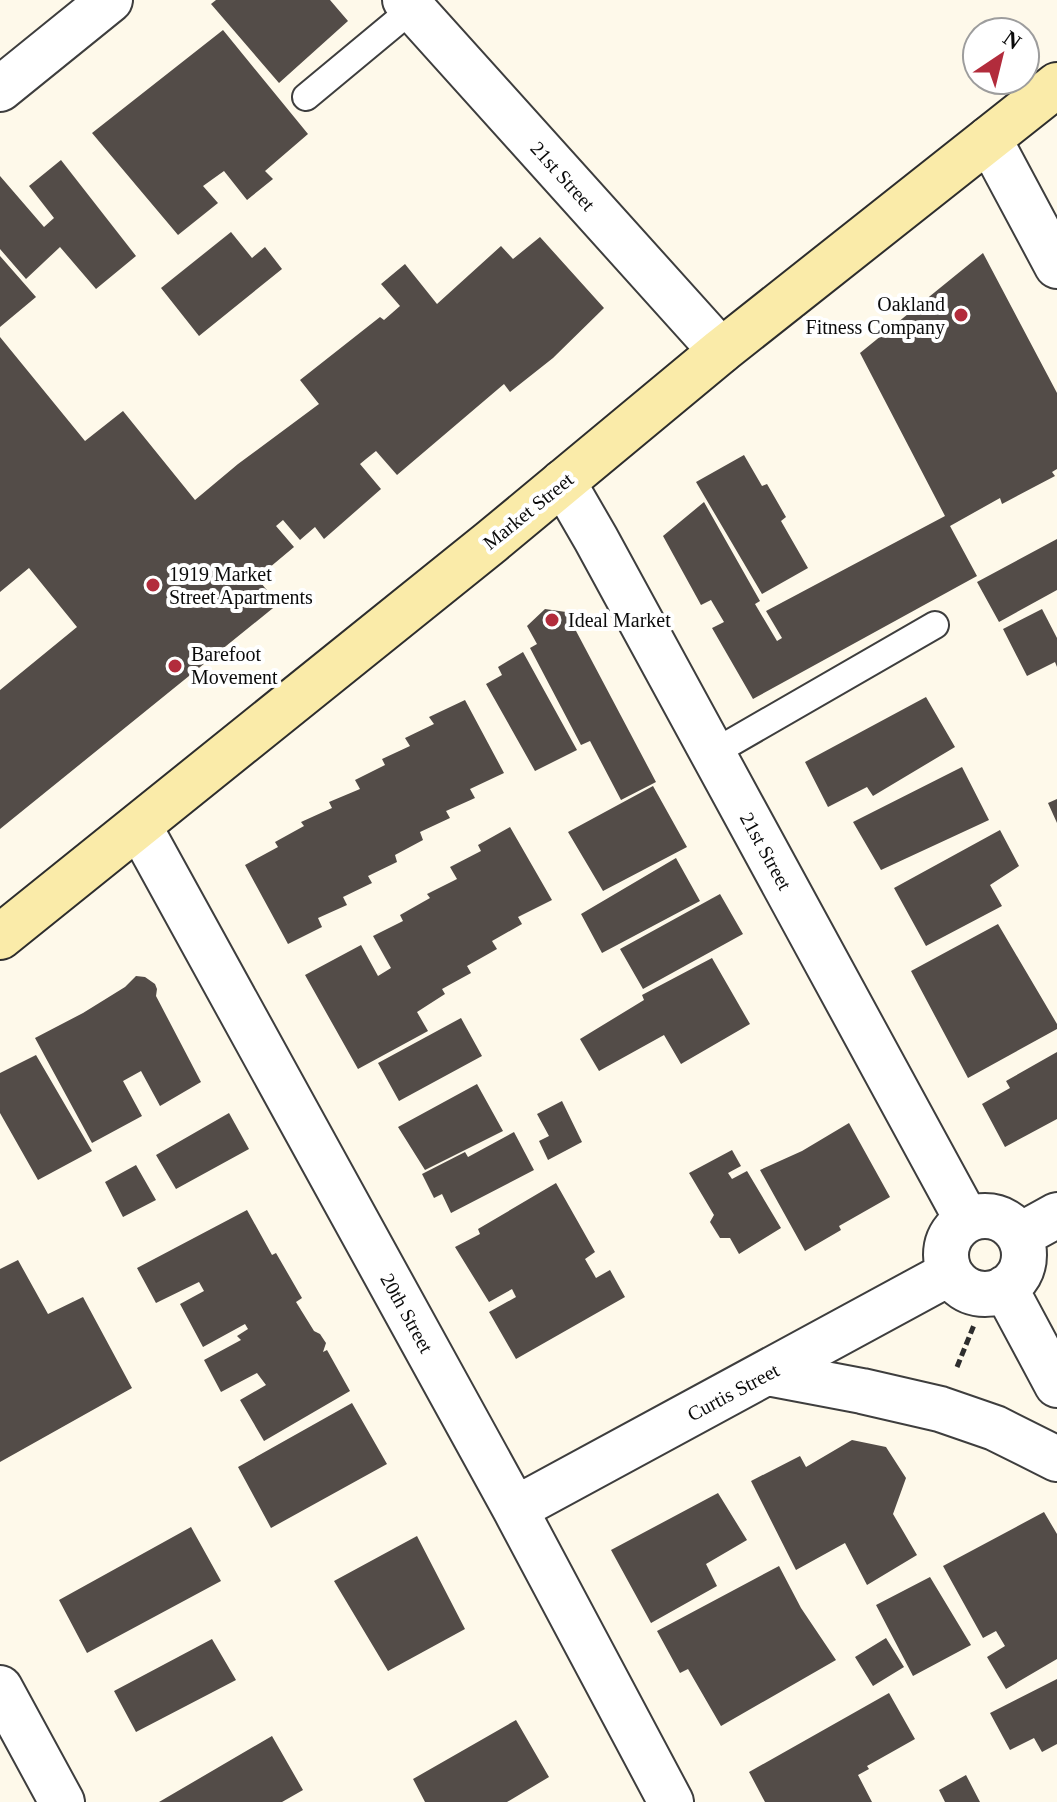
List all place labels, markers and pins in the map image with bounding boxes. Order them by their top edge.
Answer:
place label: Oakland Fitness Company [806,293,945,339]
marker: Oakland Fitness Company [952,306,970,324]
place label: 1919 Market Street Apartments [169,563,313,609]
marker: 1919 Market Street Apartments [144,576,162,594]
place label: Ideal Market [568,609,671,631]
marker: Ideal Market [543,611,561,629]
place label: Barefoot Movement [191,643,278,688]
marker: Barefoot Movement [166,657,184,675]

